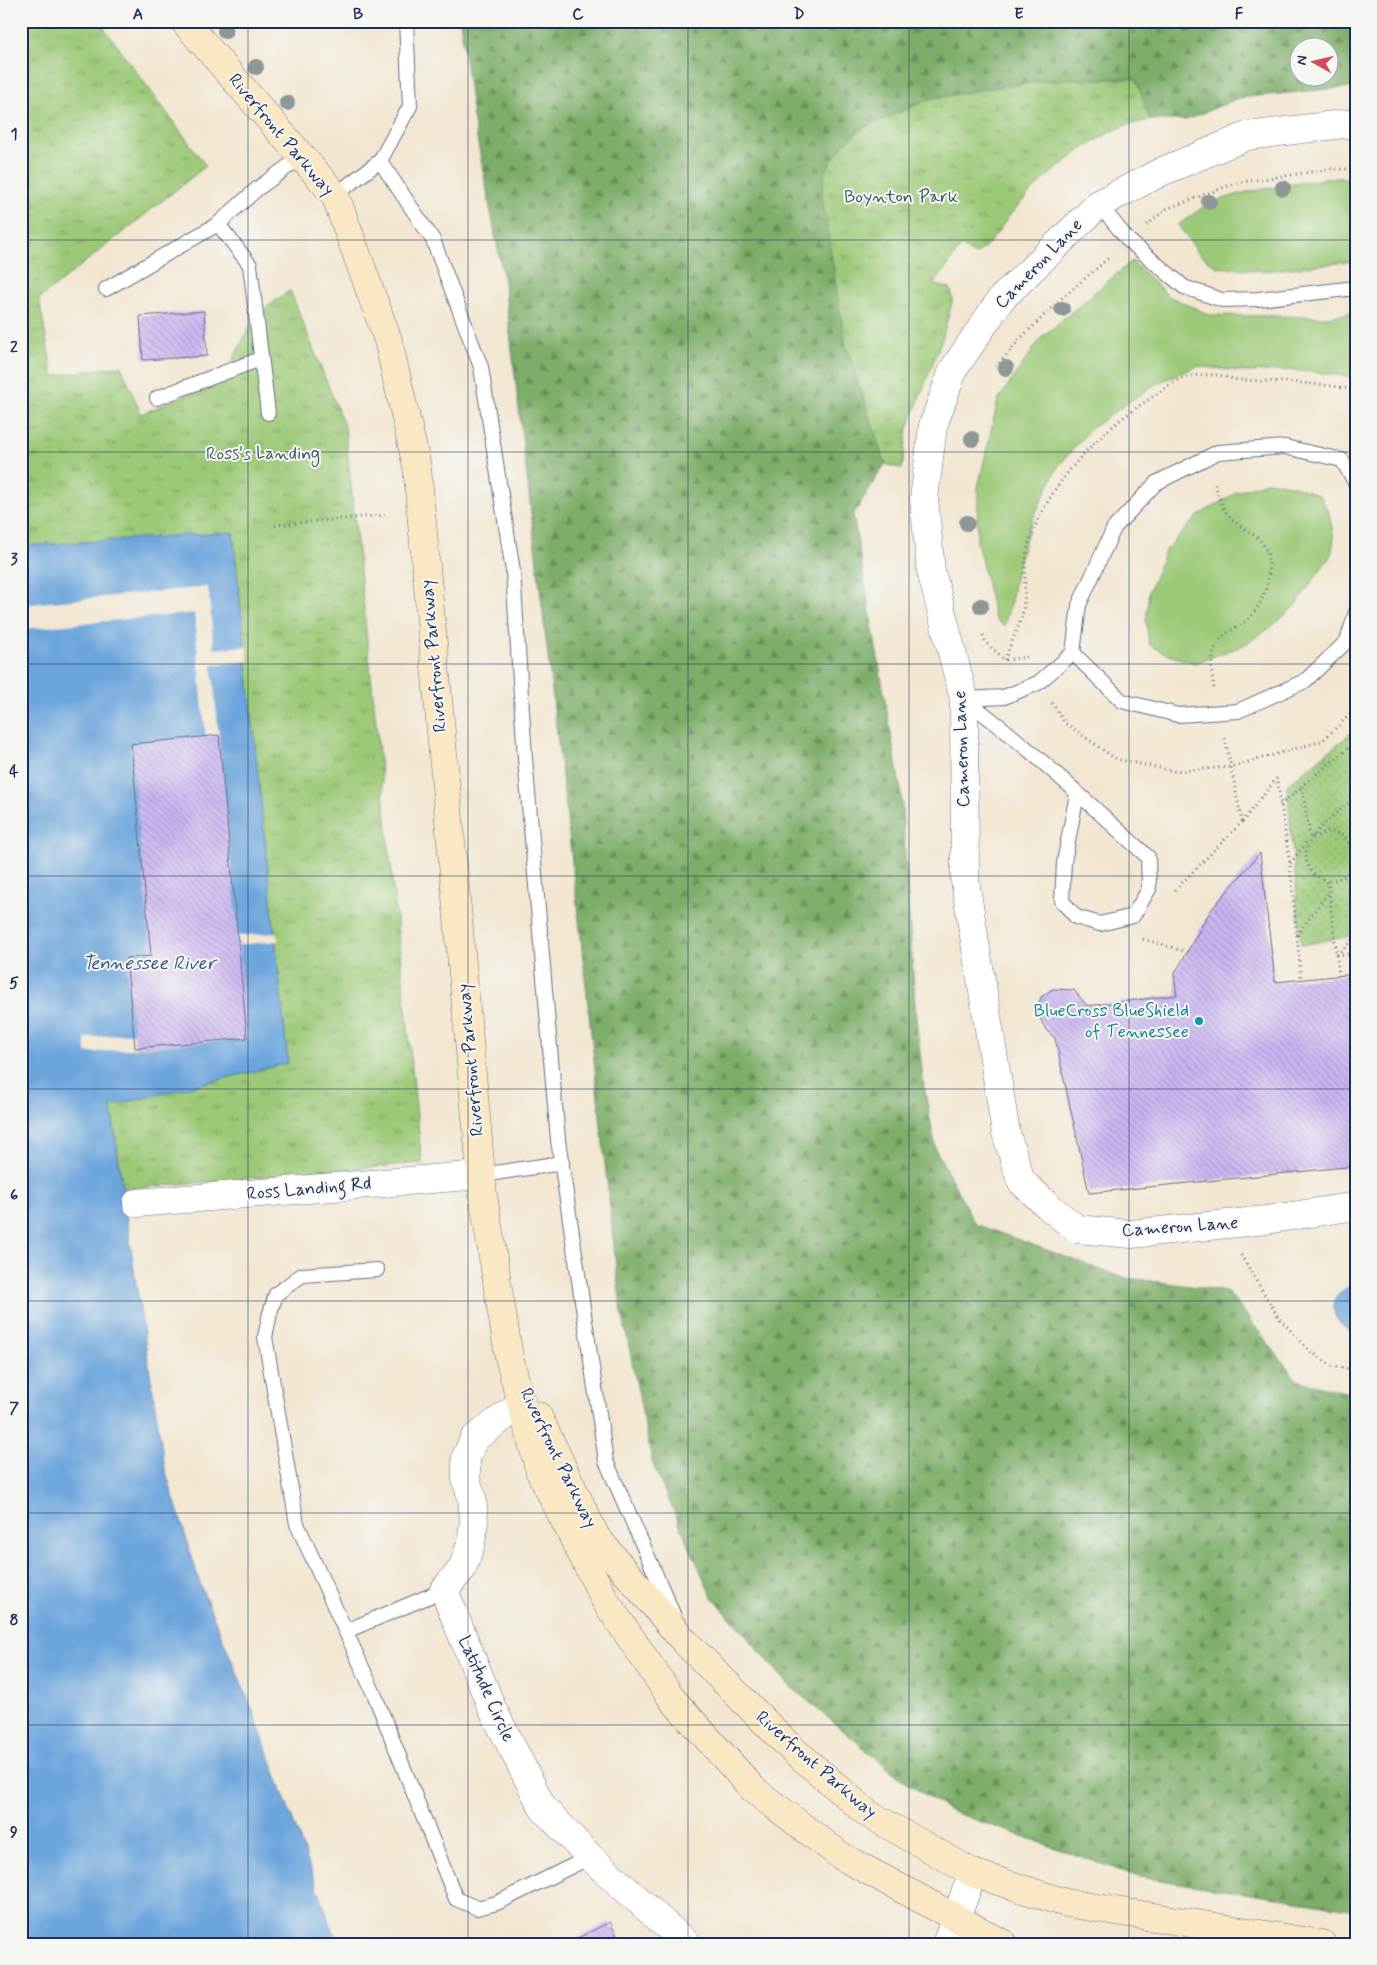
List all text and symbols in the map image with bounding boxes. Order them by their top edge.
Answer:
text: A [133,4,143,25]
text: B [353,4,363,25]
text: C [572,4,584,25]
text: D [793,4,805,25]
text: E [1014,4,1024,25]
text: F [1235,4,1244,25]
north arrow [1290,38,1340,88]
text: N [1293,54,1312,66]
street label: Riverfront Parkway [223,69,339,201]
text: 1 [10,124,18,145]
park label: Boynton Park [844,185,958,209]
street label: Cameron Lane [990,214,1088,314]
text: 2 [10,337,18,358]
park label: Ross's Landing [206,442,320,467]
text: 3 [10,549,18,570]
street label: Riverfront Parkway [415,579,453,733]
street label: Cameron Lane [948,690,976,808]
text: 4 [9,761,19,782]
water label: Tennessee River [82,951,219,976]
text: 5 [9,973,19,994]
street label: Riverfront Parkway [452,983,490,1137]
place label: BlueCross BlueShield of Tennessee [1034,999,1189,1044]
marker: BlueCross BlueShield of Tennessee [1193,1015,1205,1027]
street label: Ross Landing Rd [246,1172,373,1208]
text: 6 [10,1185,18,1206]
street label: Cameron Lane [1121,1211,1239,1243]
street label: Riverfront Parkway [514,1384,602,1532]
text: 7 [9,1398,19,1419]
text: 8 [9,1610,19,1631]
street label: Latitude Circle [452,1632,520,1746]
street label: Riverfront Parkway [750,1706,882,1824]
text: 9 [10,1822,18,1843]

